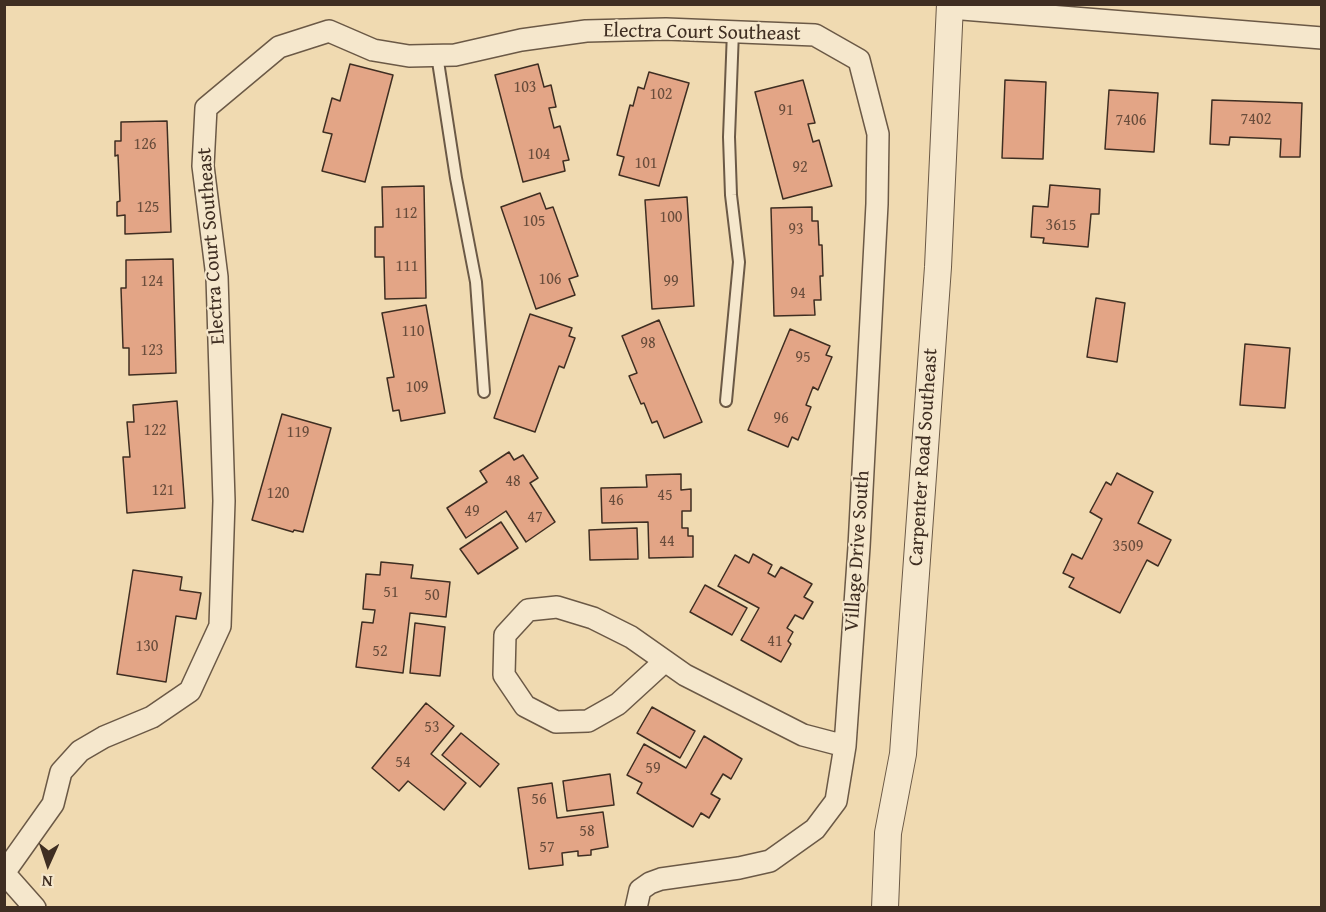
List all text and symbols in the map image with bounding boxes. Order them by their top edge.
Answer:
street label: Electra Court Southeast [603,19,801,47]
house number: 103 [513,78,537,98]
house number: 102 [649,85,673,105]
house number: 91 [778,101,794,121]
house number: 7402 [1241,110,1271,130]
house number: 7406 [1116,111,1146,131]
house number: 126 [133,135,157,155]
house number: 104 [527,145,551,165]
street label: Electra Court Southeast [193,147,231,345]
house number: 101 [634,154,658,174]
house number: 92 [792,158,808,178]
house number: 125 [136,198,160,218]
house number: 112 [394,204,418,224]
house number: 100 [659,208,683,228]
house number: 105 [522,212,546,232]
house number: 3615 [1046,216,1076,236]
house number: 93 [788,220,804,240]
house number: 111 [395,257,419,277]
house number: 106 [538,270,562,290]
house number: 124 [140,272,164,292]
house number: 99 [663,272,679,292]
house number: 94 [790,284,806,304]
house number: 110 [401,322,425,342]
house number: 98 [640,334,656,354]
house number: 123 [140,341,164,361]
street label: Carpenter Road Southeast [904,347,944,567]
house number: 95 [795,348,811,368]
house number: 109 [405,378,429,398]
house number: 96 [773,409,789,429]
house number: 122 [143,421,167,441]
house number: 119 [286,423,310,443]
street label: Village Drive South [840,470,876,632]
house number: 48 [505,472,521,492]
house number: 121 [151,481,175,501]
house number: 120 [266,484,290,504]
house number: 45 [657,486,673,506]
house number: 46 [608,491,624,511]
house number: 49 [464,502,480,522]
house number: 47 [527,508,543,528]
house number: 44 [659,532,675,552]
house number: 3509 [1113,537,1143,557]
house number: 51 [383,583,399,603]
house number: 50 [424,586,440,606]
house number: 41 [767,632,783,652]
house number: 130 [135,637,159,657]
house number: 52 [372,642,388,662]
house number: 53 [424,718,440,738]
house number: 54 [395,753,411,773]
house number: 59 [645,759,661,779]
house number: 56 [531,790,547,810]
house number: 58 [579,822,595,842]
north arrow [18,834,78,894]
house number: 57 [539,838,555,858]
text: N [41,870,53,894]

